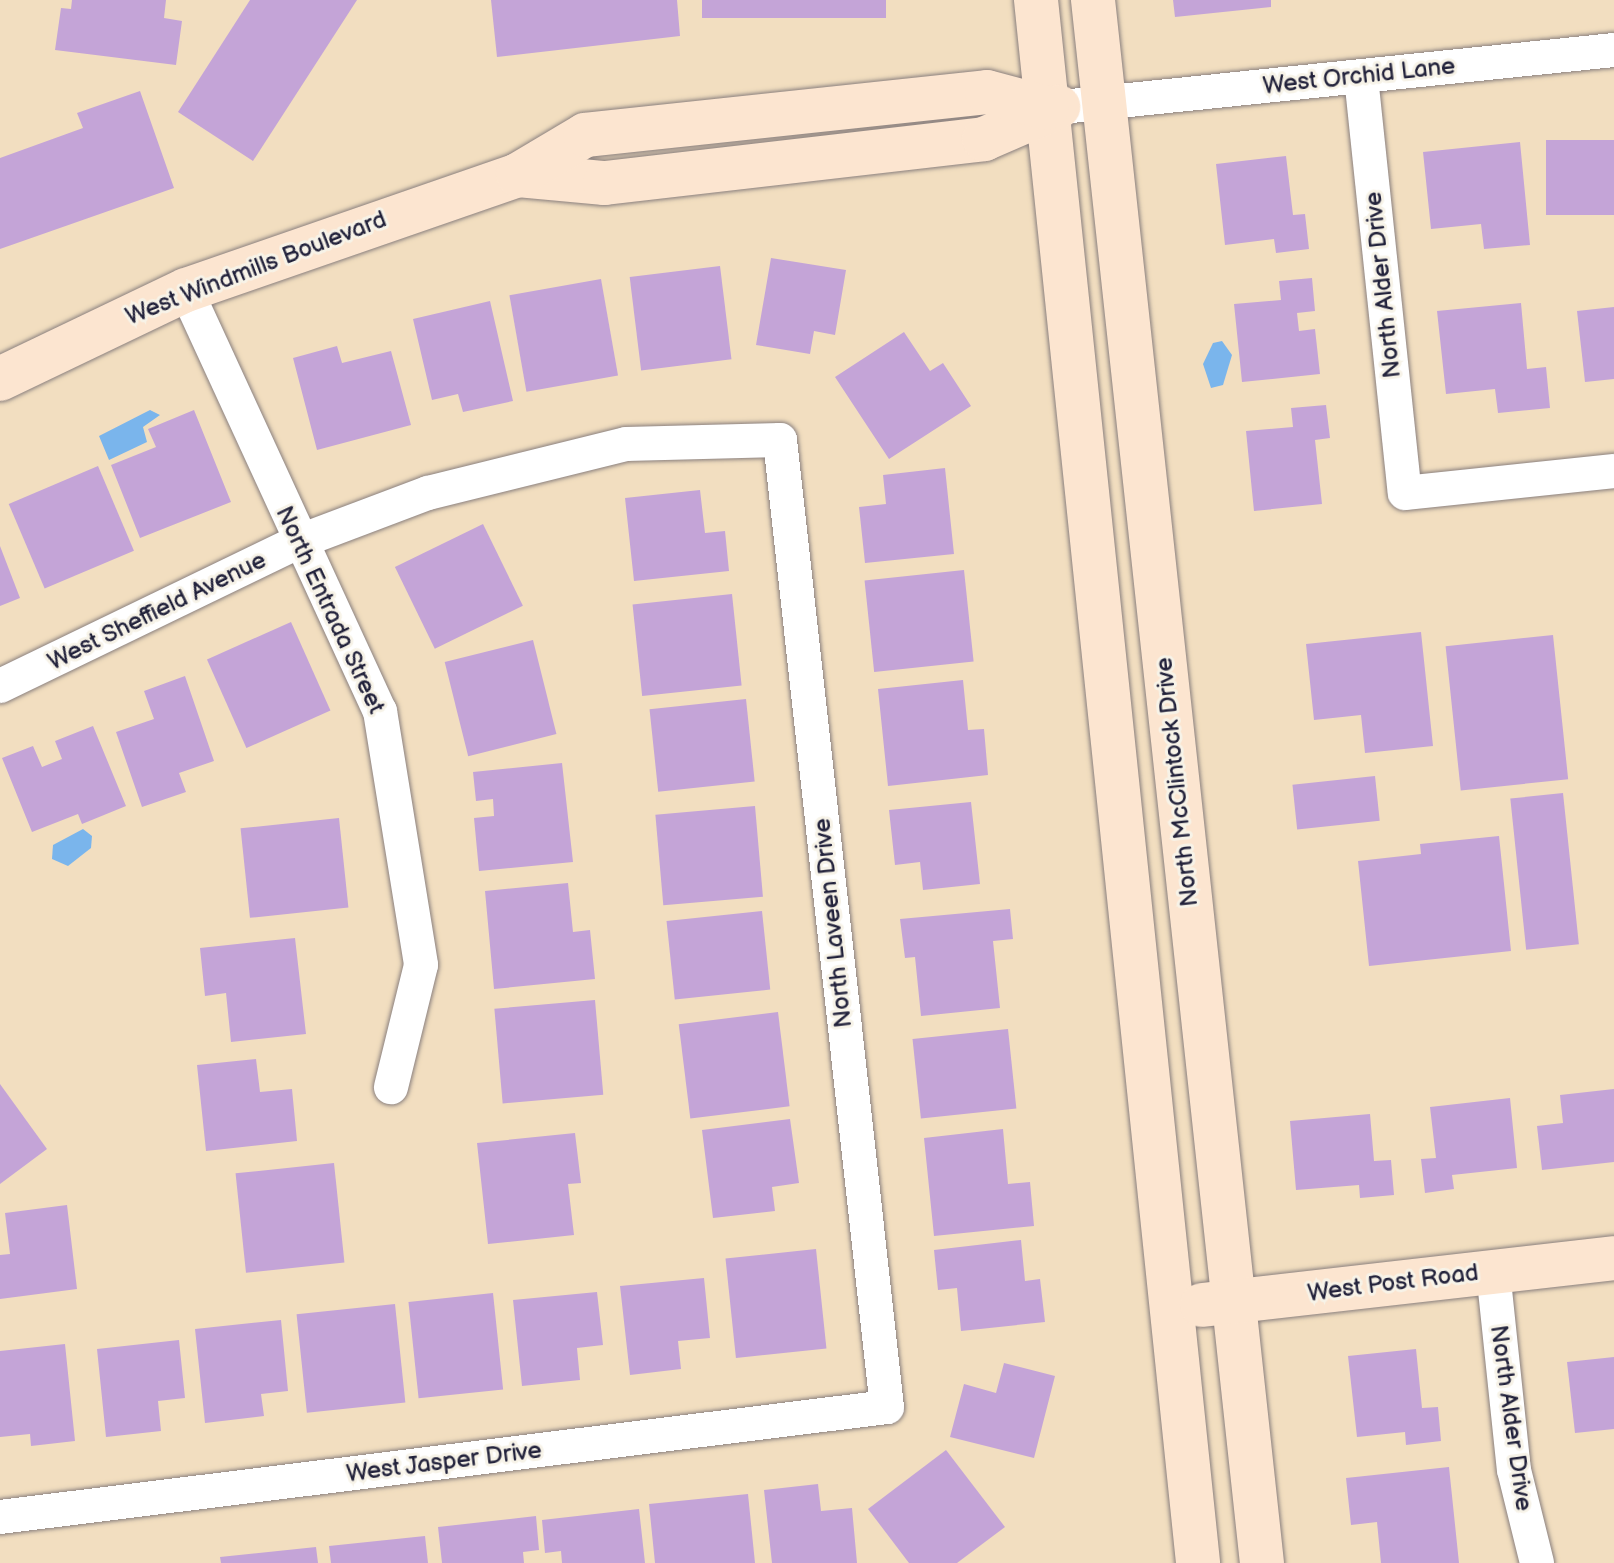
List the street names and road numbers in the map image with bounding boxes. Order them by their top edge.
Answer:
street label: West Orchid Lane [1261,52,1457,100]
street label: North Alder Drive [1359,190,1407,380]
street label: West Windmills Boulevard [121,205,391,331]
street label: North Entrada Street [269,502,391,718]
street label: West Sheffield Avenue [43,546,271,676]
street label: North McClintock Drive [1150,656,1204,908]
street label: North Laveen Drive [808,817,858,1029]
street label: West Post Road [1306,1258,1480,1308]
street label: North Alder Drive [1484,1323,1538,1513]
street label: West Jasper Drive [344,1436,544,1488]

